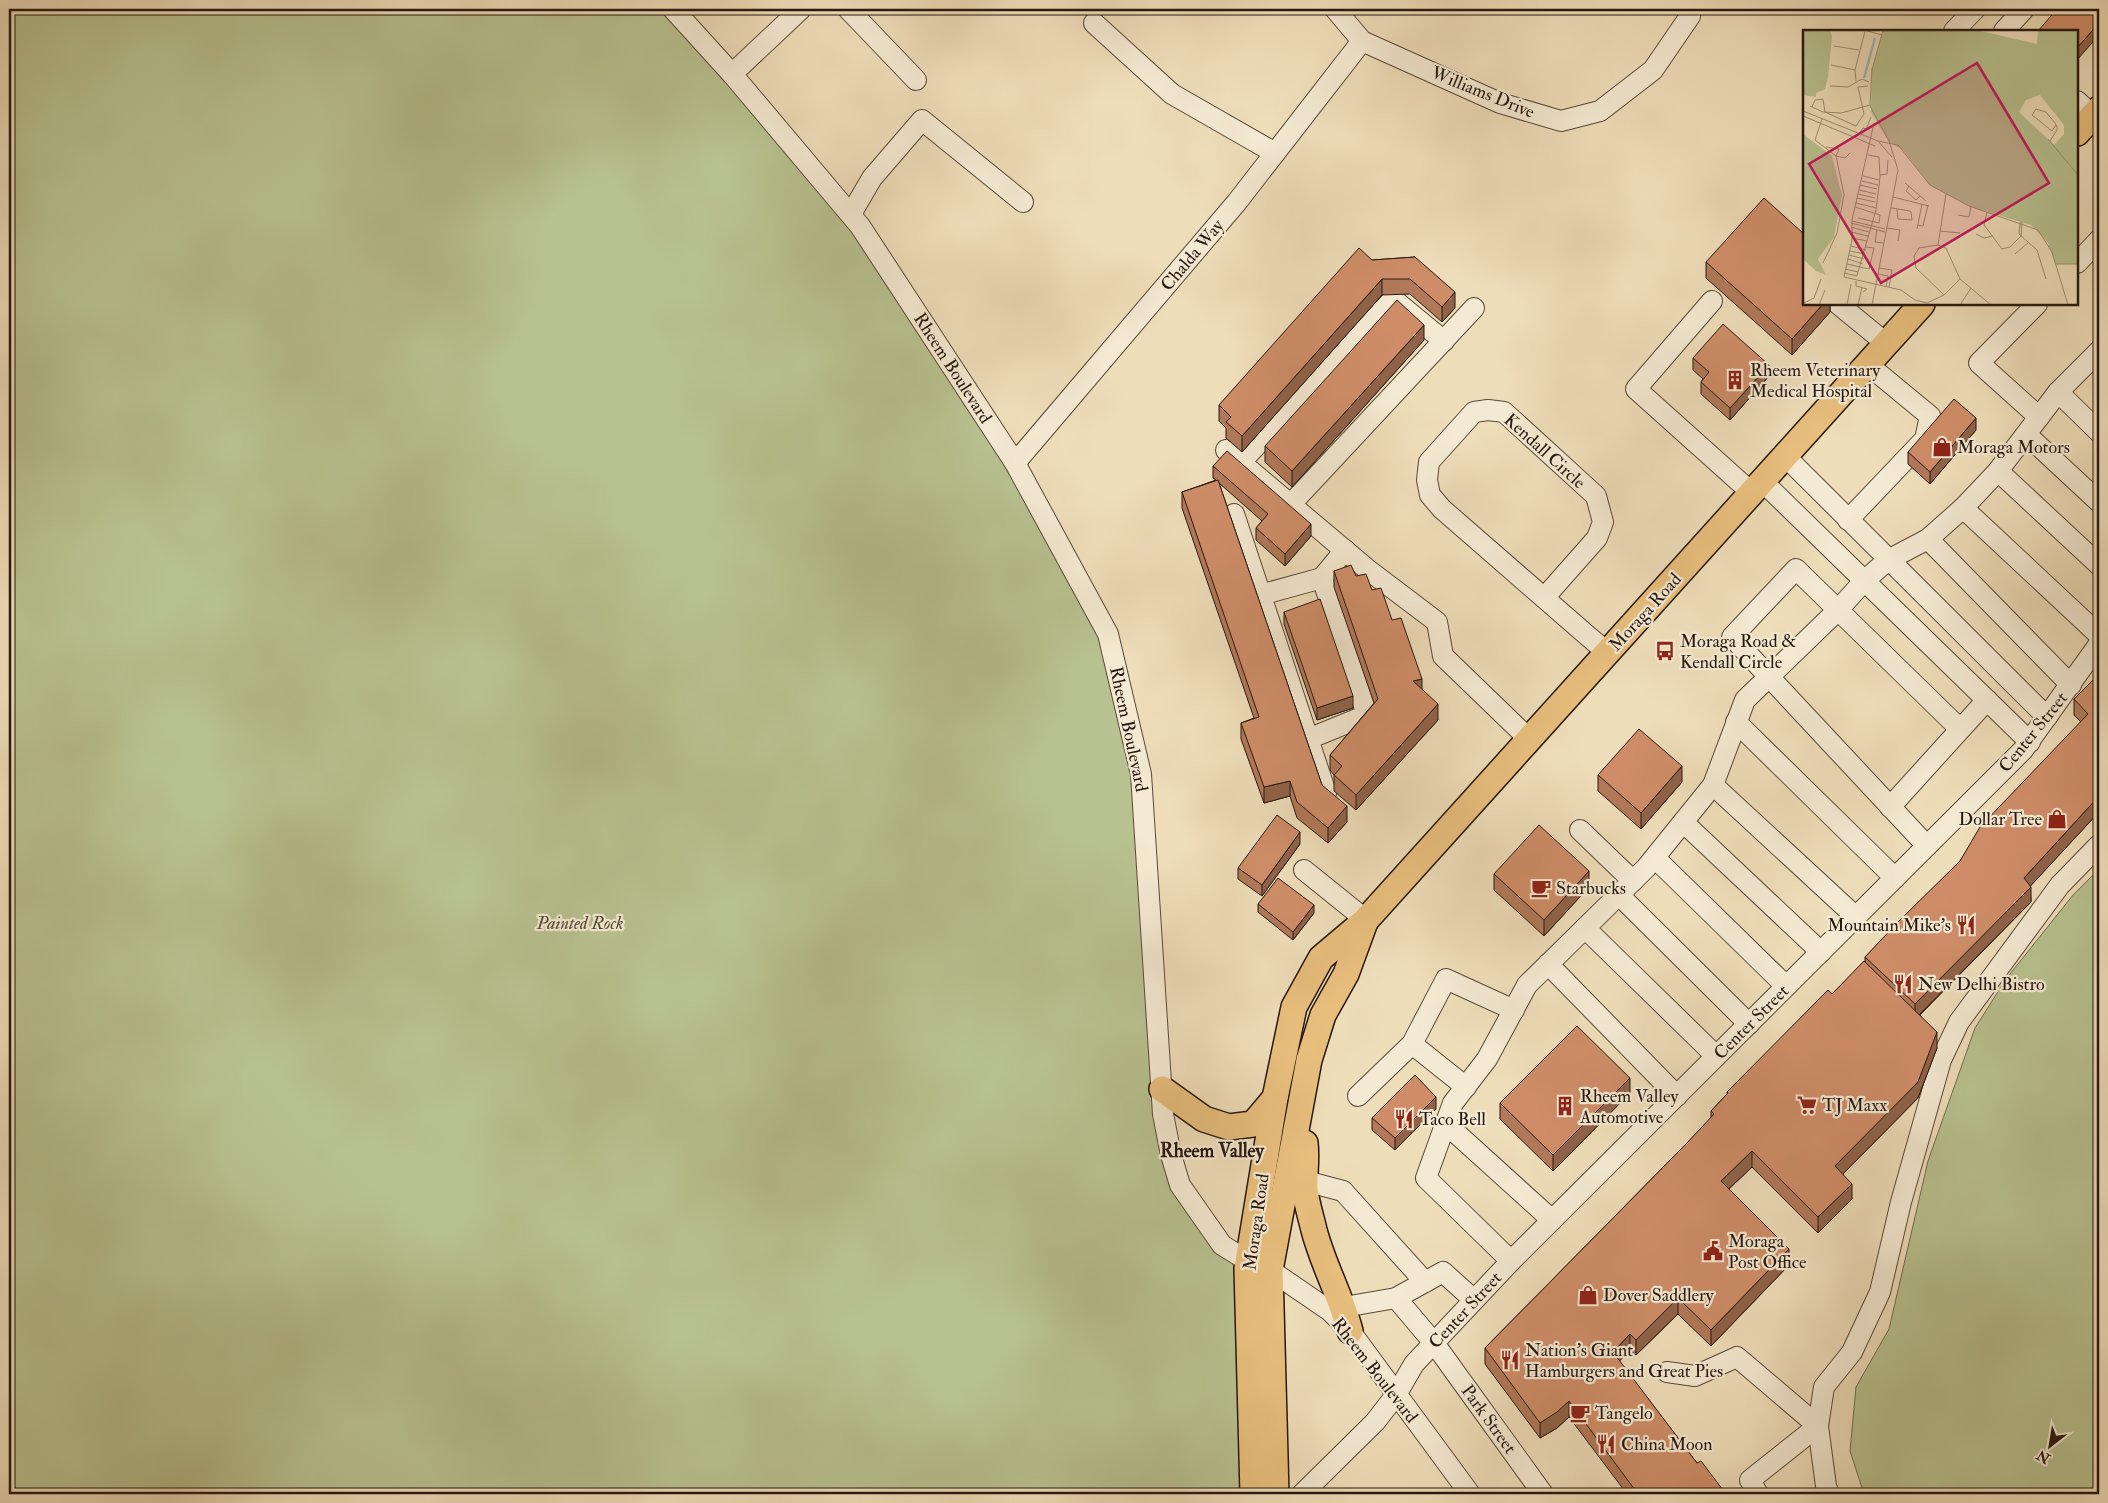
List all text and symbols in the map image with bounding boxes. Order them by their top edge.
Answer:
inset map [1803,30,2078,305]
street label: Williams Drive [1427,61,1538,124]
street label: Chalda Way [1156,214,1230,296]
street label: Rheem Boulevard [908,309,997,428]
place label: Rheem Veterinary Medical Hospital [1750,359,1881,403]
building icon: Rheem Veterinary Medical Hospital [1724,369,1746,391]
street label: Kendall Circle [1499,409,1591,494]
shop icon: Moraga Motors [1931,436,1953,458]
place label: Moraga Motors [1957,436,2070,459]
street label: Moraga Road [1604,568,1687,656]
place label: Moraga Road & Kendall Circle [1680,630,1796,674]
bus stop icon: Moraga Road & Kendall Circle [1654,640,1676,662]
street label: Rheem Boulevard [1104,664,1153,794]
street label: Center Street [1994,687,2073,777]
place label: Dollar Tree [1959,808,2042,831]
shop icon: Dollar Tree [2046,808,2068,830]
cafe icon: Starbucks [1530,877,1552,899]
place label: Starbucks [1556,877,1626,900]
park label: Painted Rock [536,912,623,935]
place label: Mountain Mike's [1827,914,1951,937]
restaurant icon: Mountain Mike's [1955,914,1977,936]
restaurant icon: New Delhi Bistro [1892,973,1914,995]
place label: New Delhi Bistro [1918,973,2045,996]
street label: Center Street [1709,980,1794,1065]
place label: Rheem Valley Automotive [1579,1085,1679,1129]
supermarket icon: TJ Maxx [1796,1094,1818,1116]
place label: TJ Maxx [1822,1094,1887,1117]
building icon: Rheem Valley Automotive [1554,1095,1576,1117]
restaurant icon: Taco Bell [1393,1108,1415,1130]
place label: Taco Bell [1419,1108,1486,1131]
district label: Rheem Valley [1160,1139,1265,1164]
street label: Moraga Road [1238,1172,1275,1272]
place label: Moraga Post Office [1728,1230,1807,1274]
public building icon: Moraga Post Office [1702,1240,1724,1262]
street label: Center Street [1424,1267,1507,1354]
shop icon: Dover Saddlery [1577,1284,1599,1306]
place label: Dover Saddlery [1603,1284,1715,1307]
street label: Rheem Boulevard [1326,1313,1423,1428]
place label: Nation's Giant Hamburgers and Great Pies [1525,1339,1723,1383]
restaurant icon: Nation's Giant Hamburgers and Great Pies [1499,1349,1521,1371]
street label: Park Street [1456,1380,1521,1459]
cafe icon: Tangelo [1569,1402,1591,1424]
place label: Tangelo [1595,1402,1653,1425]
north arrow [2026,1420,2076,1470]
restaurant icon: China Moon [1595,1433,1617,1455]
place label: China Moon [1621,1433,1713,1456]
text: N [2033,1446,2054,1468]

